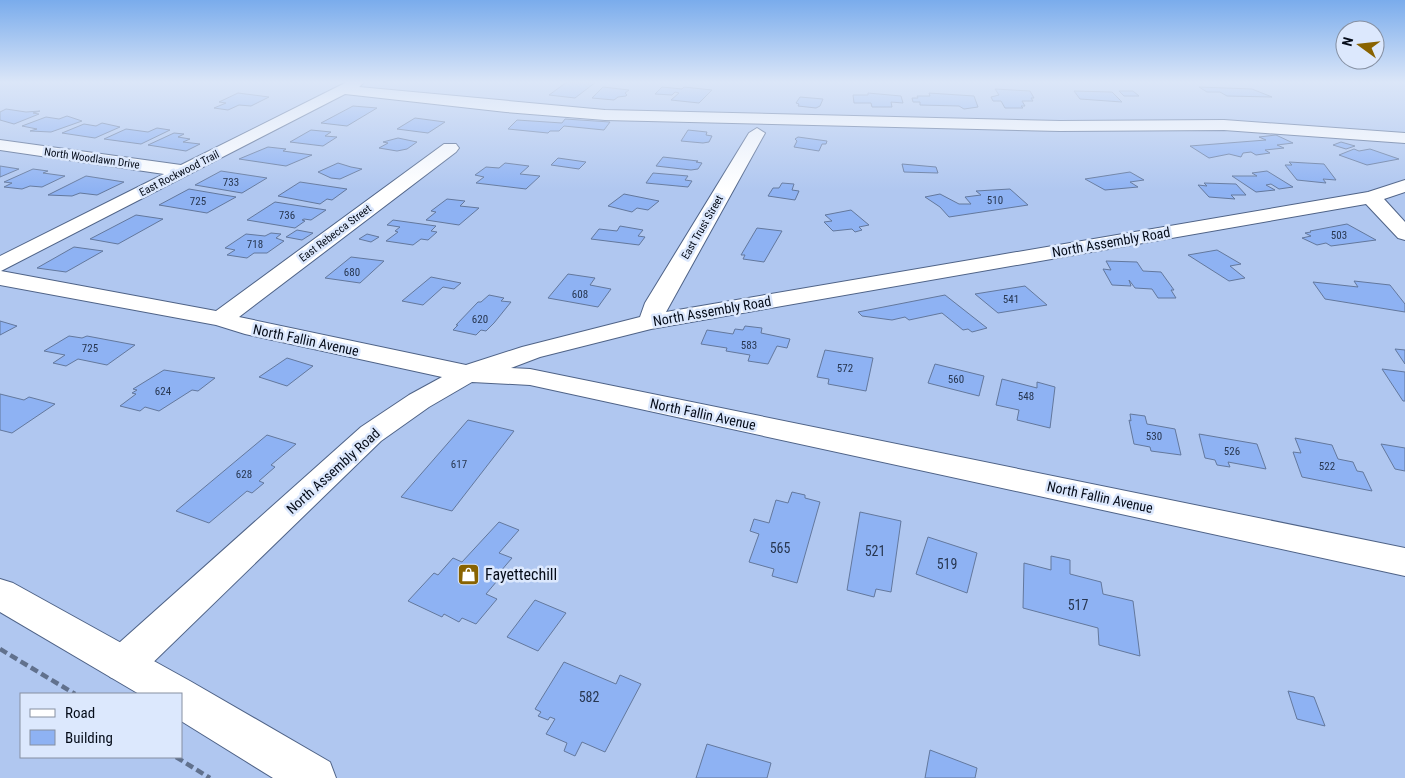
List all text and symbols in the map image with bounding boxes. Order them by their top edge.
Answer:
north arrow [1335,20,1385,70]
text: N [1339,35,1356,48]
street label: North Woodlawn Drive [43,145,141,172]
street label: East Rockwood Trail [137,148,221,199]
house number: 733 [223,176,239,189]
street label: East Trust Street [679,193,726,262]
house number: 510 [987,194,1003,207]
house number: 725 [190,195,206,208]
street label: East Rebecca Street [297,202,374,265]
house number: 736 [279,209,295,222]
street label: North Assembly Road [1051,224,1171,260]
house number: 503 [1331,229,1347,242]
house number: 718 [247,238,263,251]
house number: 680 [344,266,360,279]
house number: 608 [572,288,588,301]
street label: North Assembly Road [652,293,772,329]
house number: 541 [1003,293,1019,306]
house number: 620 [472,313,488,326]
street label: North Fallin Avenue [252,321,361,359]
house number: 583 [741,339,757,352]
house number: 725 [82,342,98,355]
house number: 572 [837,362,853,375]
house number: 560 [948,373,964,386]
house number: 624 [155,385,172,398]
house number: 548 [1018,390,1034,403]
street label: North Fallin Avenue [649,395,758,433]
street label: North Assembly Road [283,425,383,517]
house number: 530 [1146,430,1162,443]
house number: 526 [1224,445,1240,458]
house number: 617 [451,458,467,471]
house number: 522 [1319,460,1335,473]
house number: 628 [236,468,252,481]
street label: North Fallin Avenue [1046,478,1155,516]
house number: 565 [770,540,790,556]
house number: 521 [865,543,885,559]
house number: 519 [937,556,957,572]
shop icon: Fayettechill [457,562,481,586]
place label: Fayettechill [485,565,557,584]
house number: 517 [1068,597,1088,613]
house number: 582 [579,689,599,705]
legend [20,693,182,758]
text: Road [65,704,95,722]
text: Building [65,729,113,747]

